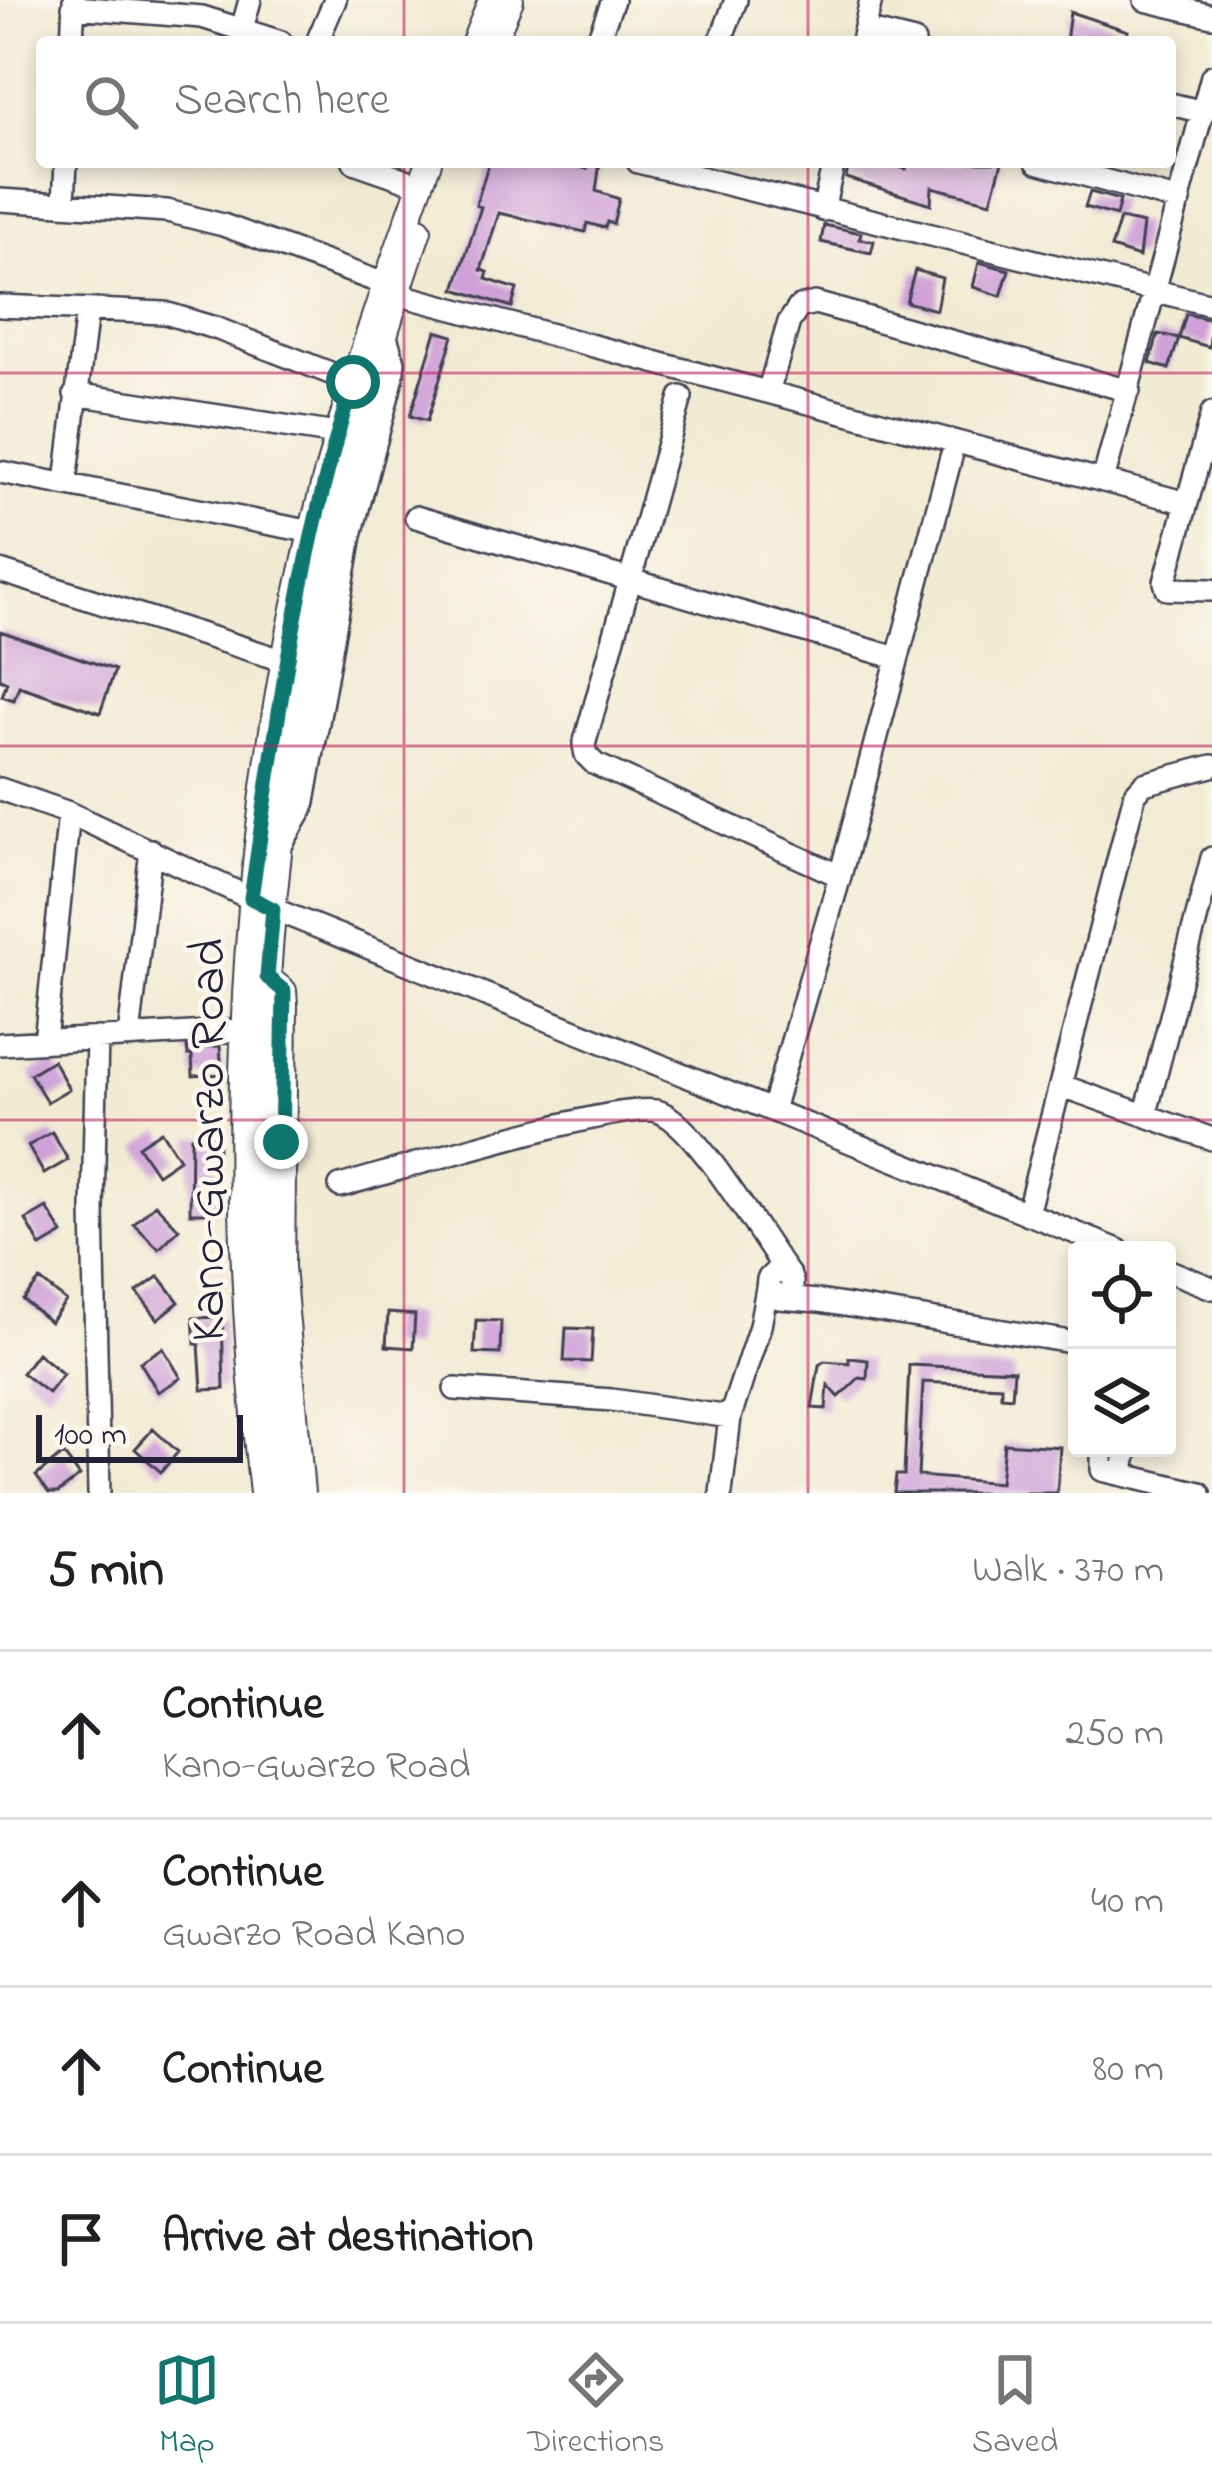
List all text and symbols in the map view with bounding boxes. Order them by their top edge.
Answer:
search box [36,36,1176,168]
icon: search [78,69,144,135]
text: Search here [174,69,390,135]
route start [326,355,380,409]
street label: Kano-Gwarzo Road [173,938,248,1342]
route end [254,1115,308,1169]
map controls [1068,1241,1176,1457]
button: locate [1068,1241,1176,1349]
button: layers [1068,1349,1176,1457]
scale bar [36,1409,243,1462]
text: 100 m [54,1412,127,1460]
text: 5 min [48,1534,164,1609]
text: Walk · 370 m [972,1543,1164,1600]
text: Continue [162,1673,323,1739]
icon: ahead [48,1702,114,1768]
text: 250 m [1065,1706,1164,1763]
text: Kano-Gwarzo Road [162,1739,471,1796]
text: Continue [162,1841,323,1907]
icon: ahead [48,1870,114,1936]
text: 40 m [1091,1874,1164,1931]
text: Gwarzo Road Kano [162,1907,466,1964]
icon: ahead [48,2038,114,2104]
text: Continue [162,2038,323,2104]
text: 80 m [1093,2042,1164,2099]
icon: arrive [48,2206,114,2272]
text: Arrive at destination [162,2206,533,2272]
tab: Map [154,2347,220,2467]
tab: Directions [527,2347,665,2467]
tab: Saved [972,2347,1058,2467]

